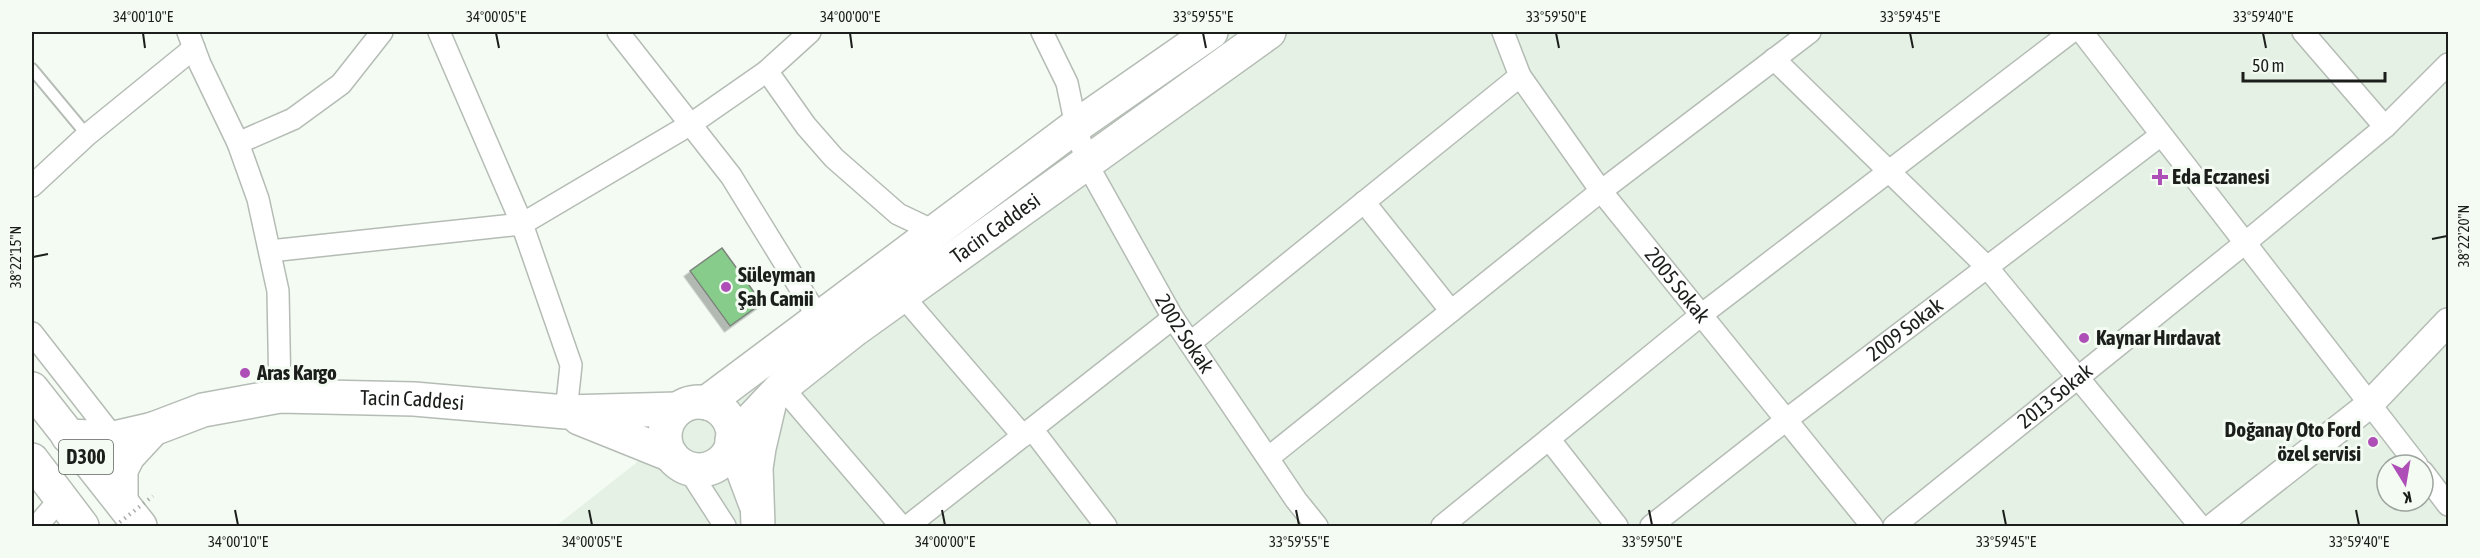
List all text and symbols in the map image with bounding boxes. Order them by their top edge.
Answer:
text: 34°00'10"E [113,8,174,25]
text: 34°00'05"E [466,8,527,25]
text: 34°00'00"E [820,8,881,25]
text: 33°59'55"E [1173,8,1234,25]
text: 33°59'50"E [1526,8,1587,25]
text: 33°59'45"E [1880,8,1941,25]
text: 33°59'40"E [2233,8,2294,25]
scale bar [2243,45,2386,83]
text: 50 m [2252,55,2284,76]
place label: Eda Eczanesi [2172,164,2270,188]
marker: Eda Eczanesi [2153,170,2167,184]
street label: Tacin Caddesi [946,187,1044,268]
text: 38°22'20"N [2455,205,2472,267]
text: 38°22'15"N [7,226,24,288]
street label: 2005 Sokak [1641,242,1715,327]
place label: Süleyman Şah Camii [738,262,815,310]
marker: Süleyman Şah Camii [719,280,733,294]
street label: 2002 Sokak [1151,290,1220,377]
street label: 2009 Sokak [1861,292,1947,365]
place label: Kaynar Hırdavat [2096,325,2221,349]
marker: Kaynar Hırdavat [2077,331,2091,345]
street label: 2013 Sokak [2012,358,2097,433]
place label: Aras Kargo [256,360,337,384]
marker: Aras Kargo [238,366,252,380]
street label: Tacin Caddesi [360,385,465,414]
place label: Doğanay Oto Ford özel servisi [2225,417,2361,465]
marker: Doğanay Oto Ford özel servisi [2366,435,2380,449]
road number: D300 [59,440,113,474]
north arrow [2375,453,2435,513]
text: K [2402,488,2413,507]
text: 34°00'10"E [208,533,269,550]
text: 34°00'05"E [562,533,623,550]
text: 34°00'00"E [915,533,976,550]
text: 33°59'55"E [1269,533,1330,550]
text: 33°59'50"E [1622,533,1683,550]
text: 33°59'45"E [1976,533,2037,550]
text: 33°59'40"E [2329,533,2390,550]

